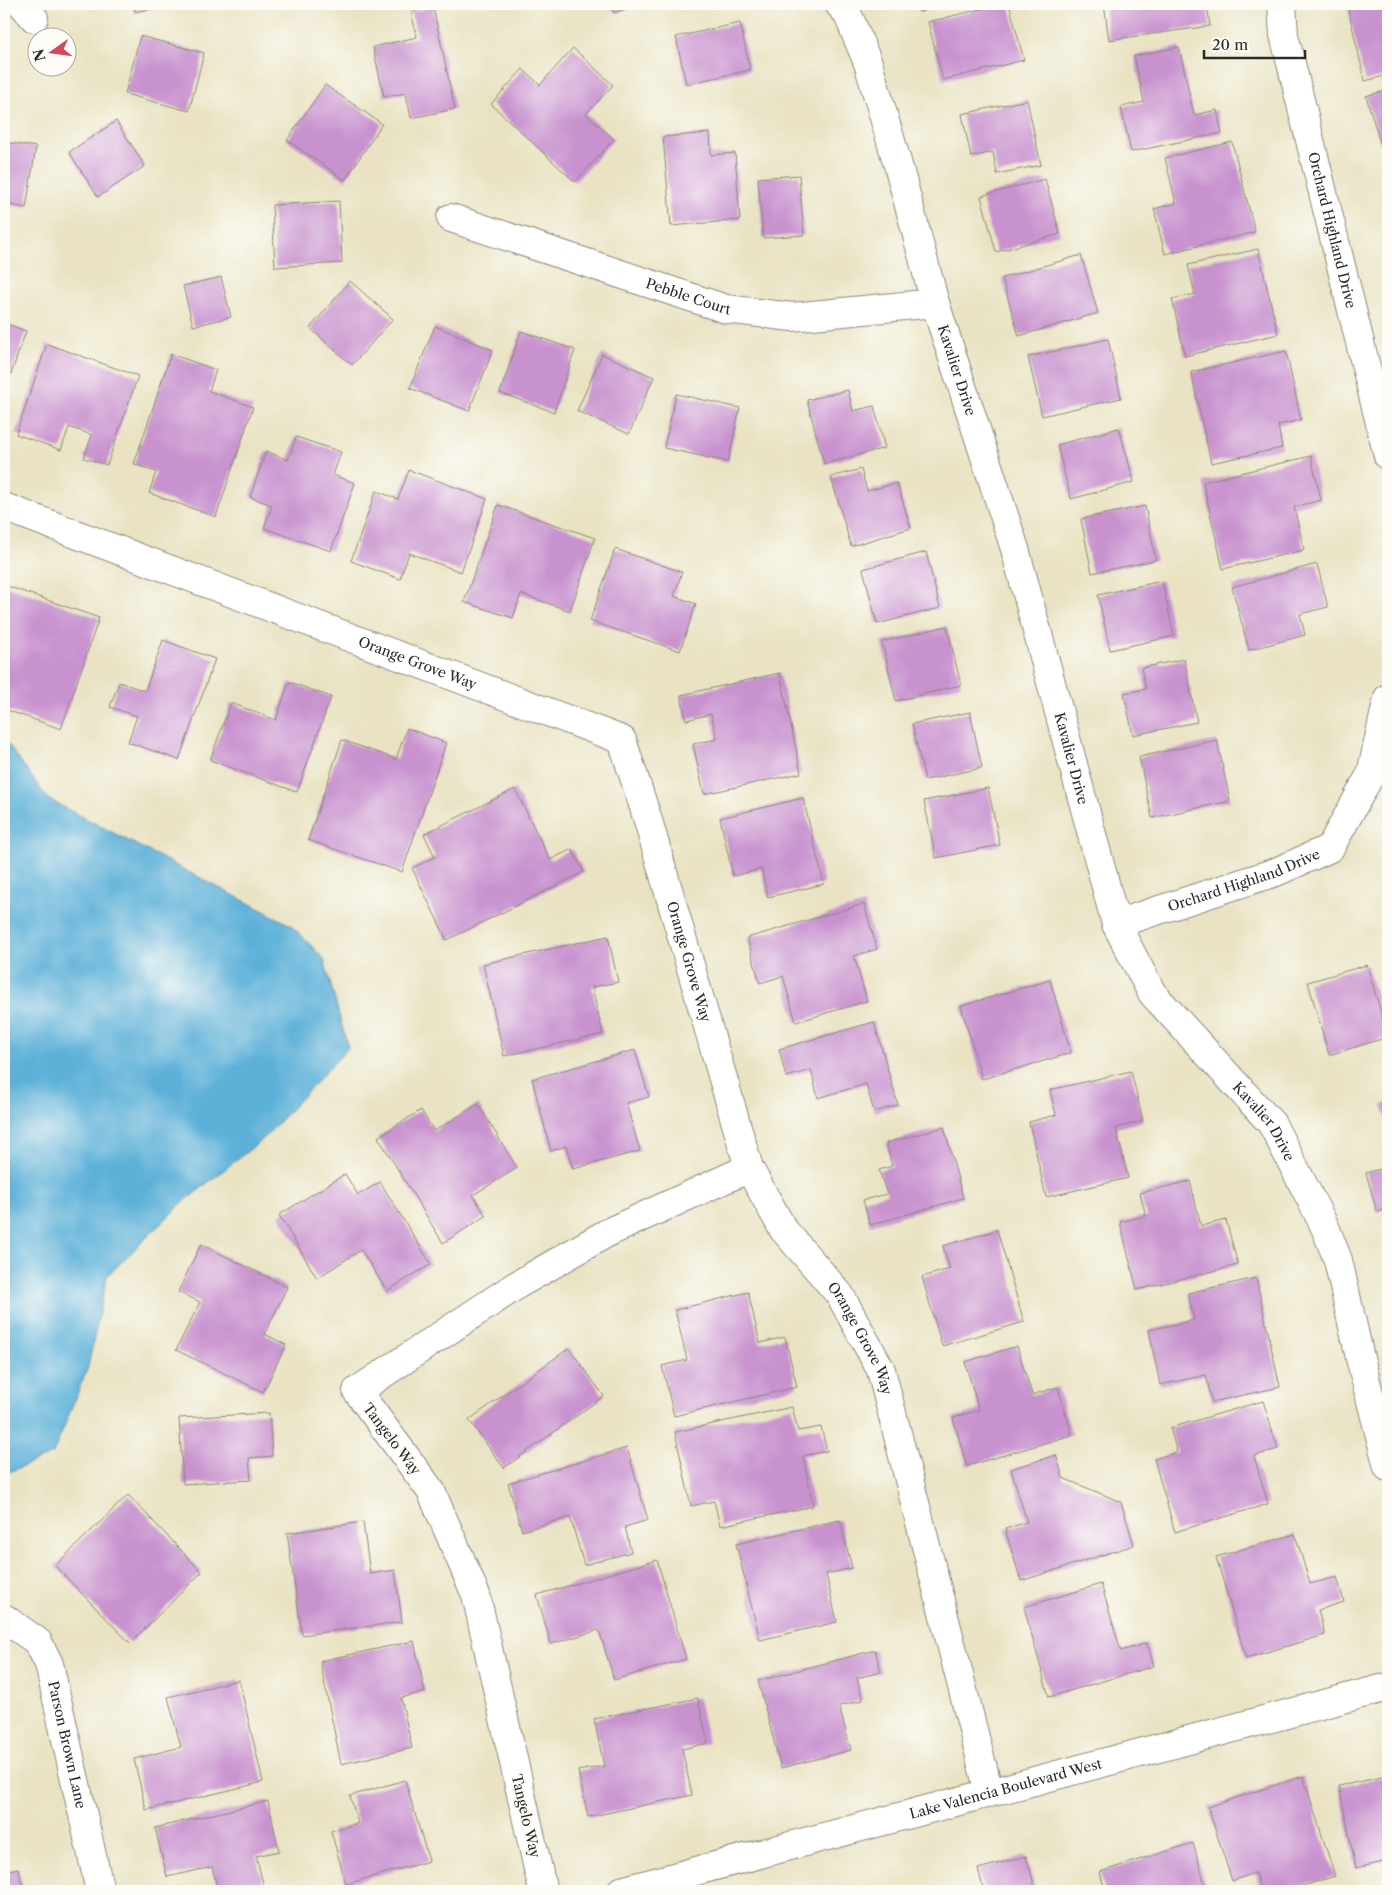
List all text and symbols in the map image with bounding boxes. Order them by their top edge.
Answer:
north arrow [28,28,78,78]
scale bar [1204,28,1306,60]
text: 20 m [1212,35,1248,54]
text: N [29,47,50,63]
street label: Orchard Highland Drive [1304,150,1360,310]
street label: Pebble Court [644,274,732,318]
street label: Kavalier Drive [934,322,980,418]
street label: Orange Grove Way [356,632,479,693]
street label: Kavalier Drive [1050,710,1092,807]
street label: Orchard Highland Drive [1165,845,1323,916]
street label: Orange Grove Way [663,899,715,1024]
street label: Kavalier Drive [1229,1078,1299,1164]
street label: Orange Grove Way [824,1278,896,1397]
street label: Tangelo Way [359,1400,425,1479]
street label: Parson Brown Lane [44,1679,90,1811]
street label: Lake Valencia Boulevard West [907,1754,1104,1823]
street label: Tangelo Way [508,1772,544,1860]

